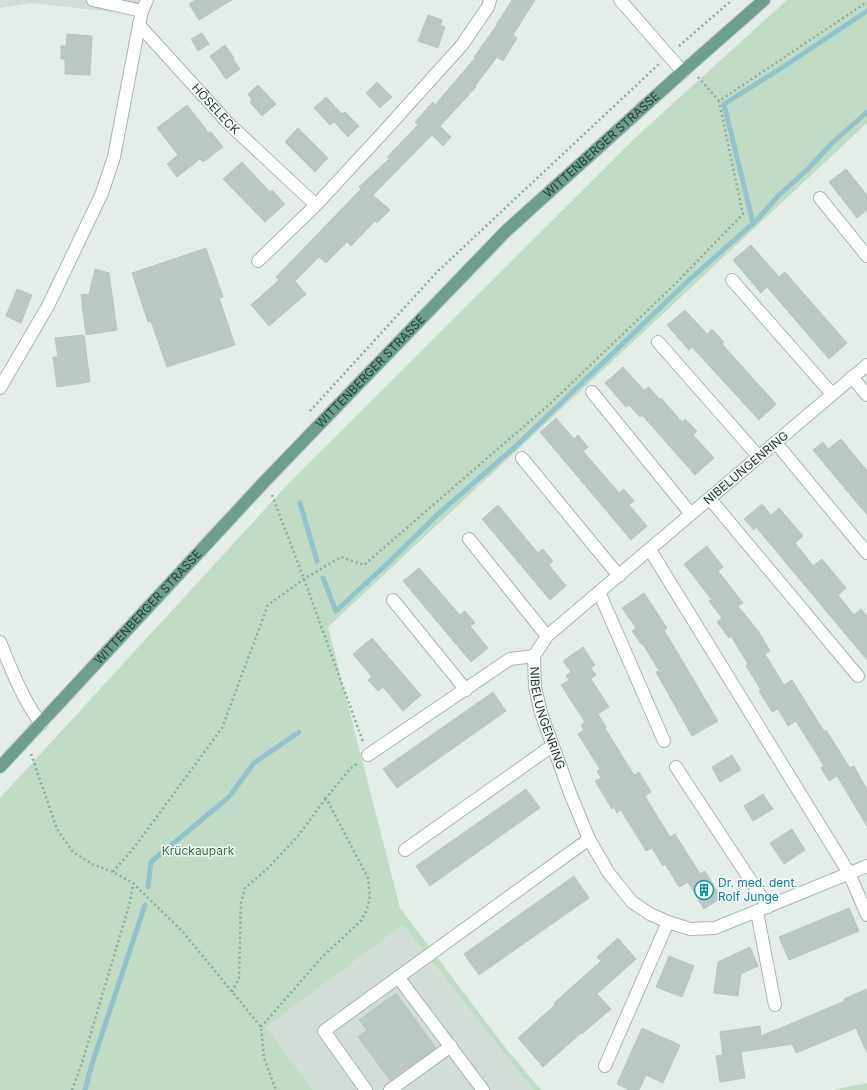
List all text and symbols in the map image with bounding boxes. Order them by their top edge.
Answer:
street label: HÖSELECK [189,80,243,137]
street label: WITTENBERGER STRASSE [540,88,662,200]
street label: WITTENBERGER STRASSE [312,312,428,431]
street label: NIBELUNGENRING [700,428,791,508]
street label: WITTENBERGER STRASSE [91,546,205,667]
street label: NIBELUNGENRING [527,666,569,771]
park label: Krückaupark [162,843,235,858]
place label: Dr. med. dent. Rolf Junge [718,875,798,904]
building icon: Dr. med. dent. Rolf Junge [693,879,715,901]

